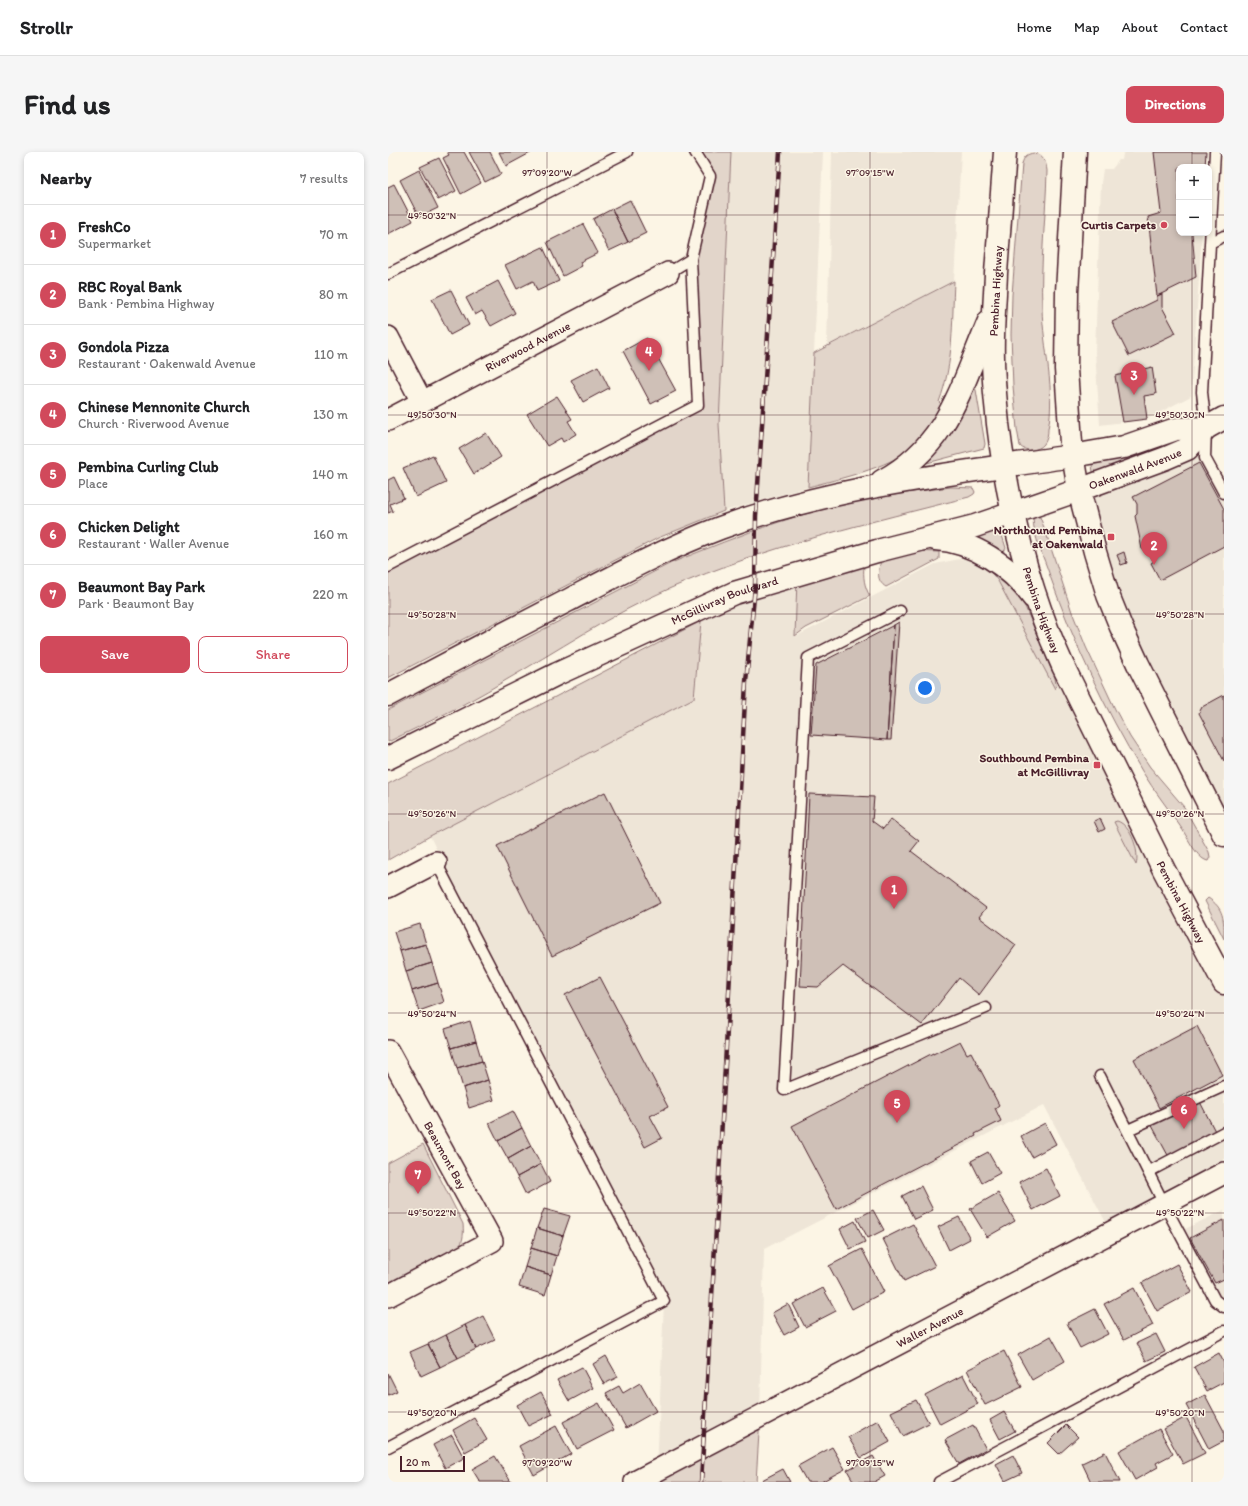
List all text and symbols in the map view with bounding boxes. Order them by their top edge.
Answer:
text: Strollr [20,16,73,39]
text: Home [1017,19,1052,36]
text: Map [1074,19,1100,36]
text: About [1122,19,1158,36]
text: Contact [1180,19,1228,36]
button: Directions [1126,86,1224,123]
text: Find us [24,87,111,121]
map controls [1176,164,1212,236]
button: + [1176,164,1212,200]
text: 97°09'20"W [522,166,572,179]
text: 97°09'15"W [846,166,895,179]
text: Nearby [40,168,92,188]
text: 7 results [300,171,348,186]
button: − [1176,200,1212,236]
text: 49°50'32"N [408,209,457,222]
text: FreshCo [78,218,131,236]
place label: Curtis Carpets [1081,218,1157,233]
marker: Curtis Carpets [1159,220,1169,230]
text: 1 [50,227,56,242]
text: 70 m [320,227,348,242]
text: Supermarket [78,236,151,251]
street label: Pembina Highway [987,245,1005,337]
text: RBC Royal Bank [78,278,182,296]
text: 2 [50,287,56,302]
text: 80 m [319,287,348,302]
text: Bank · Pembina Highway [78,296,214,311]
street label: Riverwood Avenue [483,318,573,375]
text: Gondola Pizza [78,338,169,356]
pin: 4 [636,338,662,371]
text: 3 [49,347,57,362]
text: 110 m [314,347,348,362]
text: Restaurant · Oakenwald Avenue [78,356,256,371]
pin: 3 [1121,362,1147,395]
text: Chinese Mennonite Church [78,398,250,416]
text: 4 [49,407,57,422]
text: 130 m [313,407,348,422]
text: 49°50'30"N [407,408,457,421]
text: 49°50'30"N [1155,408,1205,421]
text: Church · Riverwood Avenue [78,416,229,431]
street label: Oakenwald Avenue [1087,445,1184,493]
text: Pembina Curling Club [78,458,219,476]
text: 5 [50,467,56,482]
text: 140 m [312,467,348,482]
text: Place [78,476,108,491]
text: Chicken Delight [78,518,180,536]
place label: Northbound Pembina at Oakenwald [994,523,1104,551]
text: 6 [50,527,56,542]
text: 160 m [313,527,348,542]
marker: Northbound Pembina at Oakenwald [1106,532,1116,542]
pin: 2 [1141,532,1167,565]
text: Restaurant · Waller Avenue [78,536,229,551]
street label: Pembina Highway [1020,565,1064,656]
street label: McGillivray Boulevard [669,573,780,628]
text: Beaumont Bay Park [78,578,205,596]
text: 7 [50,587,56,602]
text: 220 m [312,587,348,602]
text: Park · Beaumont Bay [78,596,194,611]
text: 49°50'28"N [408,608,457,621]
text: 49°50'28"N [1156,608,1205,621]
button: Save [40,636,190,673]
button: Share [198,636,348,673]
your location [915,678,935,698]
place label: Southbound Pembina at McGillivray [979,751,1090,780]
marker: Southbound Pembina at McGillivray [1092,760,1102,770]
text: 49°50'26"N [408,807,456,820]
text: 49°50'26"N [1156,807,1204,820]
street label: Pembina Highway [1154,859,1209,946]
pin: 1 [881,876,907,909]
text: 49°50'24"N [407,1007,457,1020]
text: 49°50'24"N [1155,1007,1205,1020]
pin: 5 [884,1090,910,1123]
pin: 6 [1171,1096,1197,1129]
street label: Beaumont Bay [421,1119,470,1192]
pin: 7 [405,1161,431,1194]
text: 49°50'22"N [408,1206,456,1219]
text: 49°50'22"N [1156,1206,1204,1219]
street label: Waller Avenue [894,1304,966,1351]
text: 49°50'20"N [407,1406,457,1419]
text: 49°50'20"N [1155,1406,1205,1419]
scale bar [400,1454,465,1473]
text: 20 m [406,1456,430,1469]
text: 97°09'20"W [522,1456,572,1469]
text: 97°09'15"W [846,1456,895,1469]

